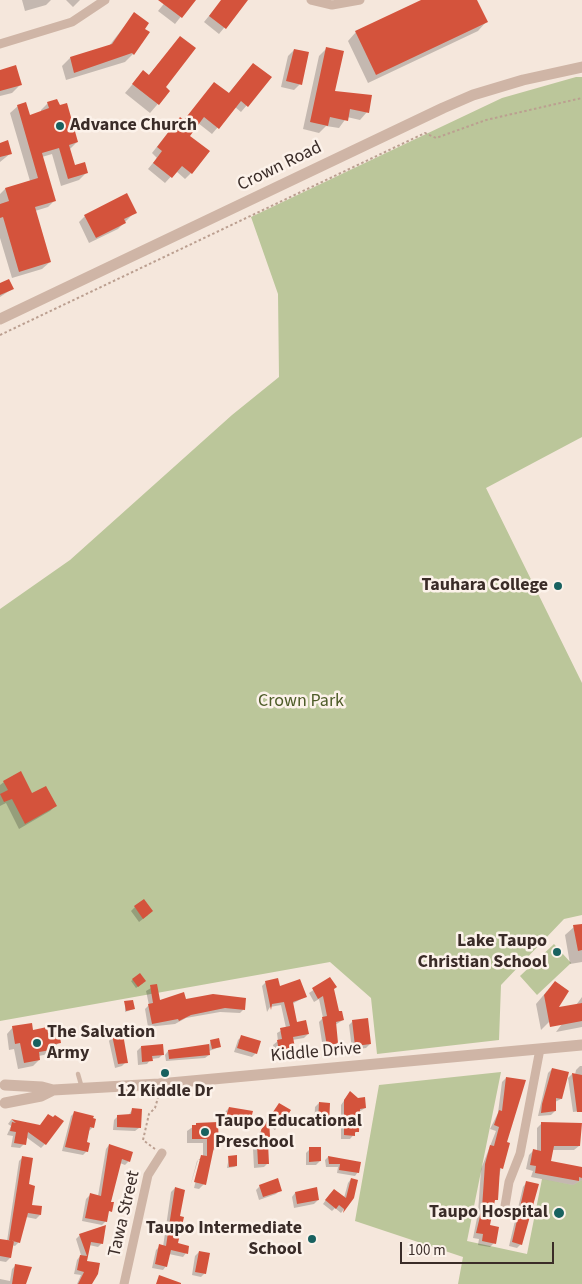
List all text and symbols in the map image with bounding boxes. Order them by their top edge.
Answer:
place label: Advance Church [70,115,197,137]
marker: Advance Church [54,120,66,132]
street label: Crown Road [234,137,326,197]
place label: Tauhara College [421,575,548,597]
marker: Tauhara College [552,580,564,592]
park label: Crown Park [258,691,344,713]
place label: Lake Taupo Christian School [417,931,547,974]
marker: Lake Taupo Christian School [551,946,563,958]
place label: The Salvation Army [47,1022,155,1064]
marker: The Salvation Army [31,1037,43,1049]
street label: Kiddle Drive [270,1038,362,1068]
marker: 12 Kiddle Dr [159,1067,171,1079]
place label: 12 Kiddle Dr [117,1081,213,1103]
place label: Taupo Educational Preschool [215,1111,362,1154]
marker: Taupo Educational Preschool [199,1126,211,1138]
street label: Tawa Street [105,1169,145,1259]
place label: Taupo Hospital [429,1202,548,1224]
marker: Taupo Hospital [552,1206,566,1220]
place label: Taupo Intermediate School [146,1218,302,1260]
scale bar [402,1232,556,1264]
marker: Taupo Intermediate School [306,1233,318,1245]
text: 100 m [408,1240,446,1261]

